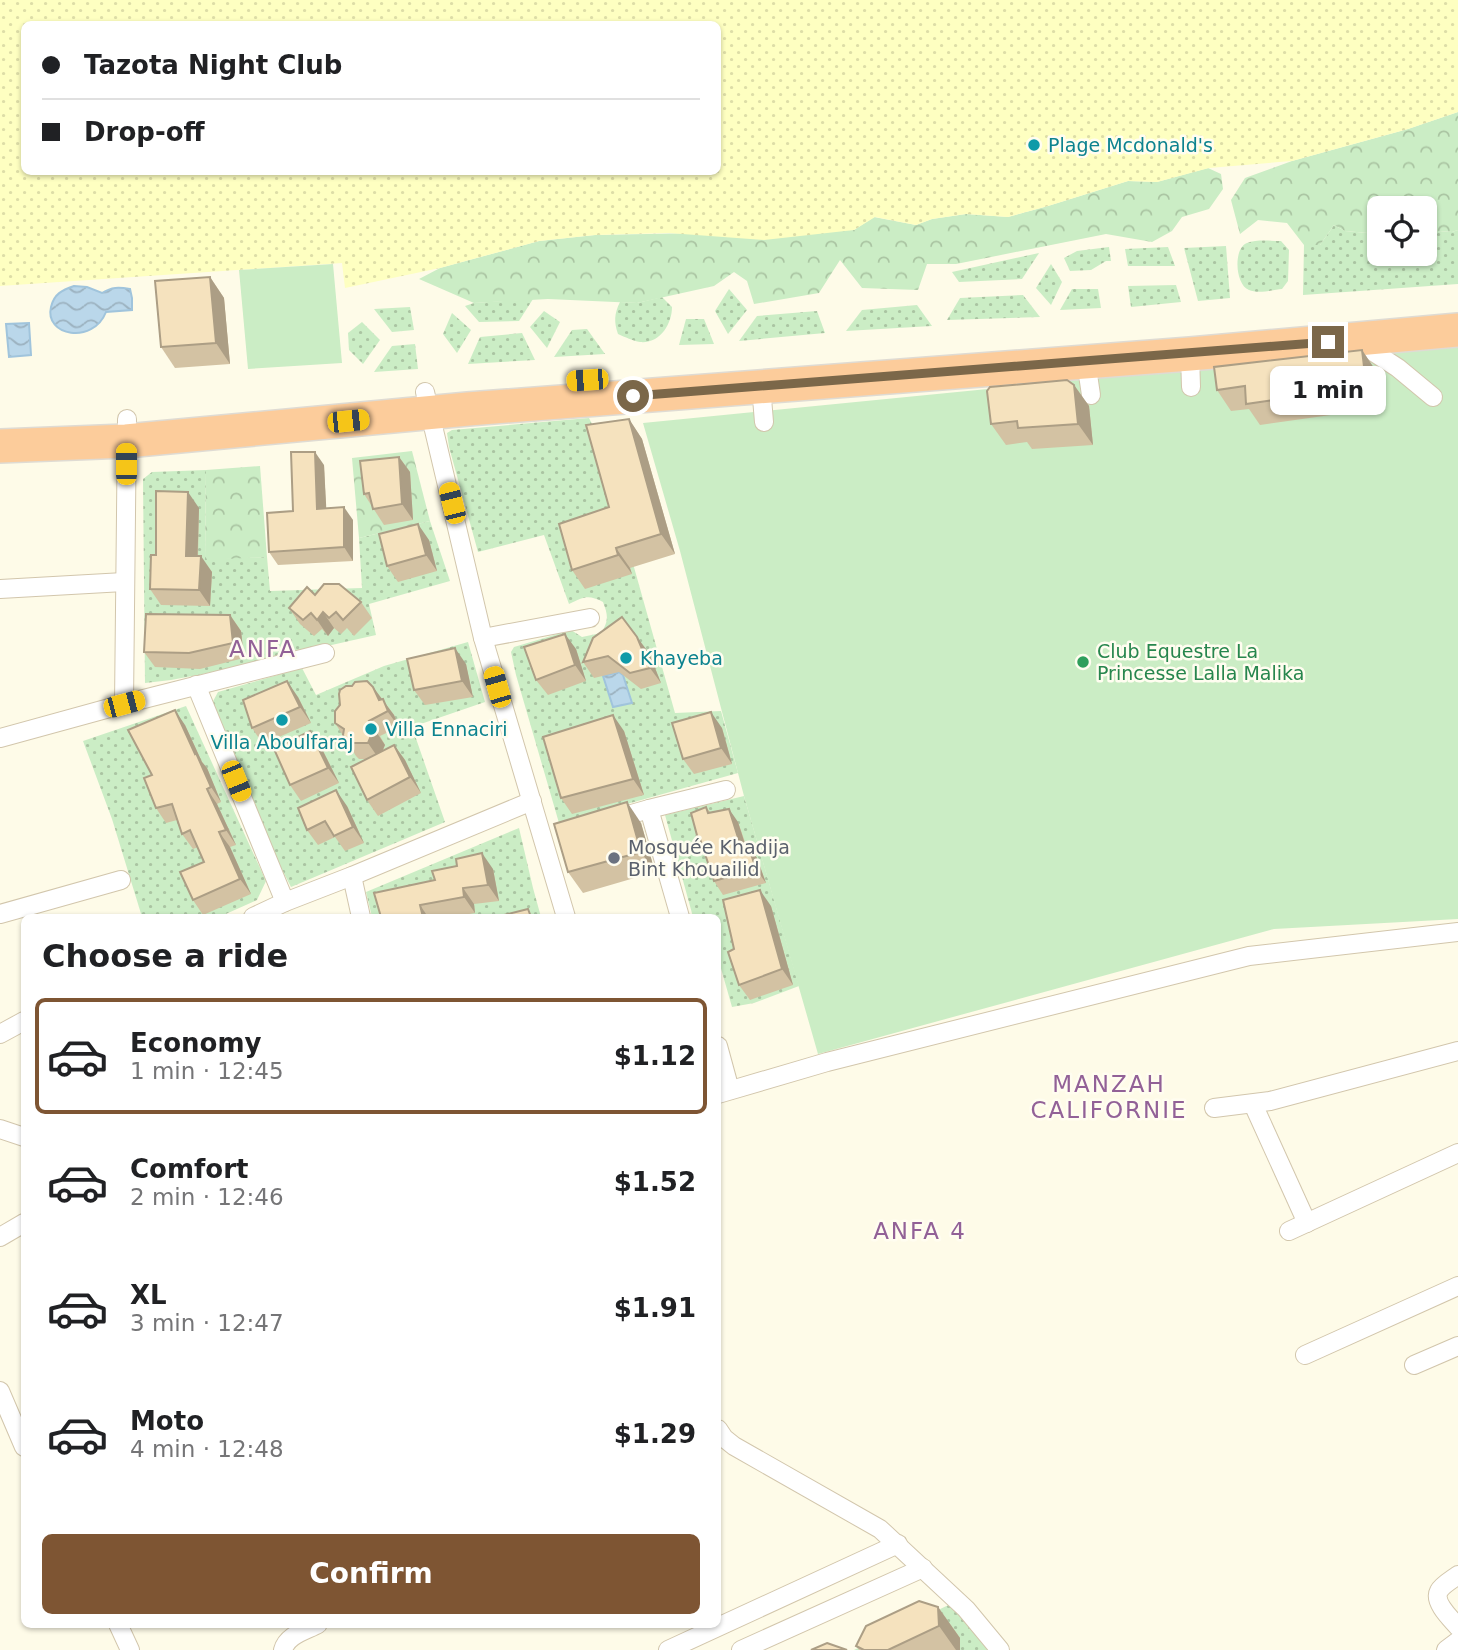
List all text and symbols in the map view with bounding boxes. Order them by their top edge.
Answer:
text: Tazota Night Club [84,50,342,80]
text: Drop-off [84,117,205,147]
place label: Plage Mcdonald's [1048,134,1213,156]
marker: Plage Mcdonald's [1026,137,1042,153]
map controls [1367,196,1437,266]
button: locate [1367,196,1437,266]
route end [1312,326,1344,358]
callout: 1 min [1270,366,1386,416]
car [566,368,609,392]
text: 1 min [1292,377,1364,403]
route start [617,380,649,412]
car [327,408,370,434]
car [116,443,137,485]
car [437,480,468,526]
district label: ANFA [229,636,297,662]
place label: Club Equestre La Princesse Lalla Malika [1097,640,1304,684]
place label: Khayeba [640,647,723,669]
marker: Khayeba [618,650,634,666]
marker: Club Equestre La Princesse Lalla Malika [1075,654,1091,670]
car [482,664,513,710]
car [101,688,148,720]
marker: Villa Aboulfaraj [274,712,290,728]
place label: Villa Ennaciri [385,718,508,740]
marker: Villa Ennaciri [363,721,379,737]
place label: Villa Aboulfaraj [210,731,354,753]
car [219,758,254,804]
place label: Mosquée Khadija Bint Khouailid [628,836,790,880]
marker: Mosquée Khadija Bint Khouailid [606,850,622,866]
text: Choose a ride [42,937,288,975]
icon: car [46,1025,109,1088]
text: Economy [130,1028,261,1058]
text: $1.12 [614,1041,696,1071]
text: 1 min · 12:45 [130,1058,284,1084]
district label: MANZAH CALIFORNIE [1030,1071,1188,1123]
icon: car [46,1151,109,1214]
text: Comfort [130,1154,248,1184]
text: $1.52 [614,1167,696,1197]
text: 2 min · 12:46 [130,1184,284,1210]
district label: ANFA 4 [873,1218,967,1244]
icon: car [46,1277,109,1340]
text: XL [130,1280,167,1310]
text: $1.91 [614,1293,696,1323]
text: 3 min · 12:47 [130,1310,284,1336]
icon: car [46,1403,109,1466]
text: Moto [130,1406,204,1436]
text: $1.29 [614,1419,696,1449]
text: 4 min · 12:48 [130,1436,284,1462]
button: Confirm [42,1534,700,1614]

